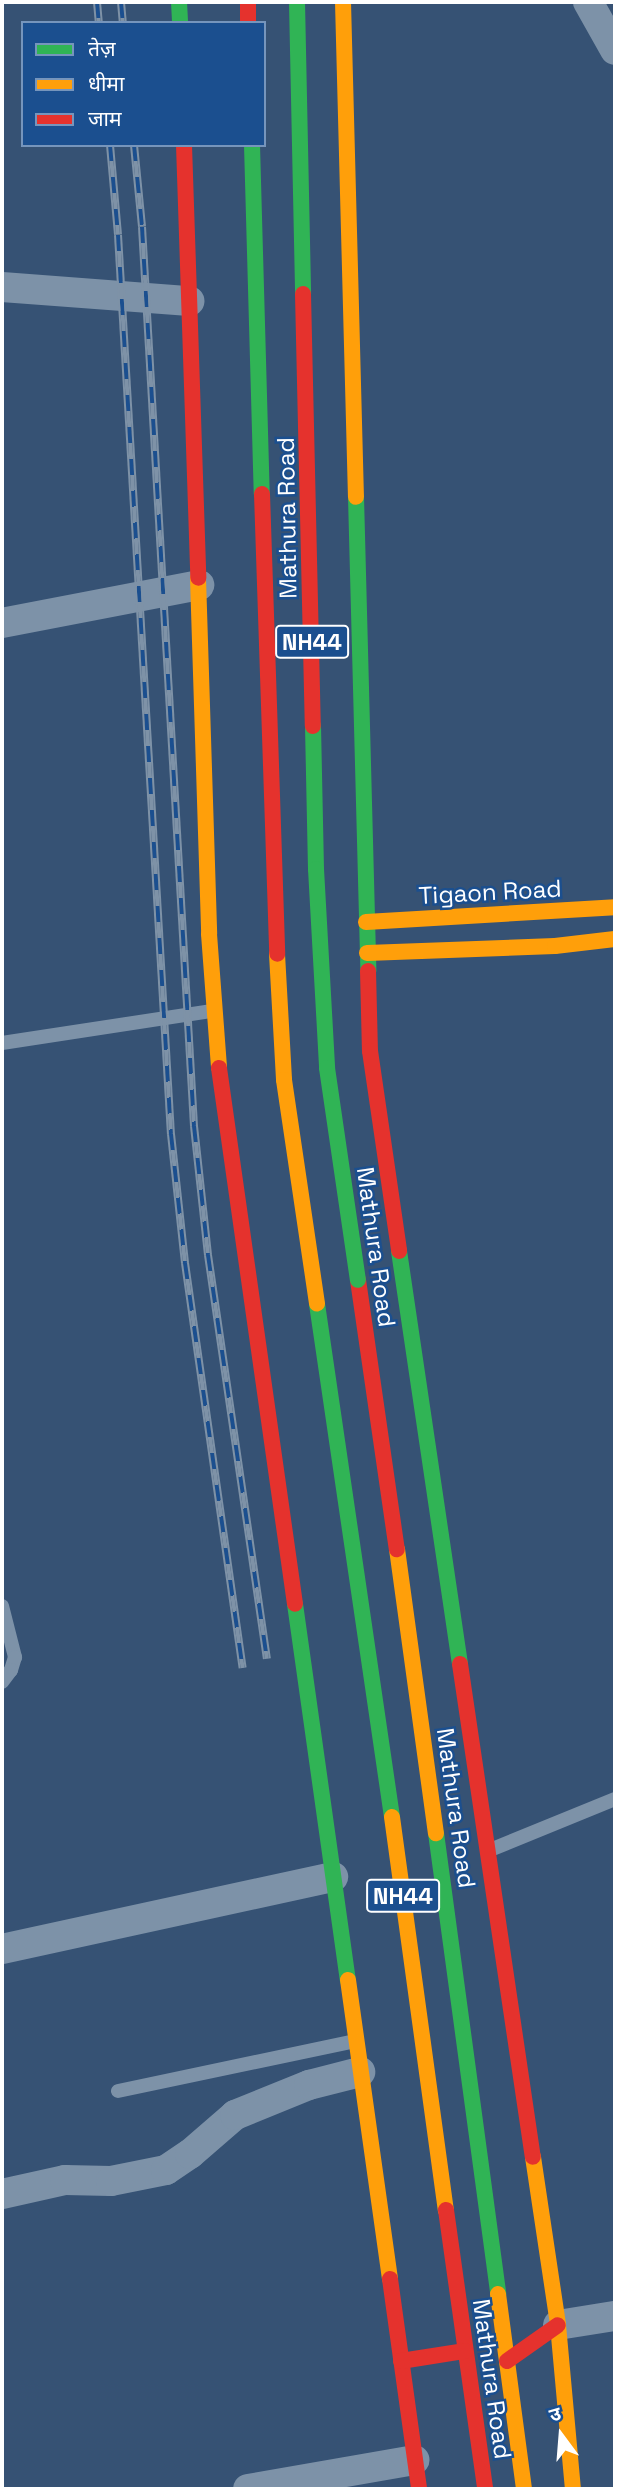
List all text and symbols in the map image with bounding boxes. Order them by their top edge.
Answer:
legend [21,21,266,147]
text: तेज़ [88,35,116,62]
text: धीमा [88,70,124,97]
text: जाम [88,105,122,132]
street label: Mathura Road [271,437,303,599]
road number: NH44 [274,622,350,662]
street label: Tigaon Road [418,874,562,910]
street label: Mathura Road [350,1165,402,1329]
street label: Mathura Road [430,1726,482,1890]
road number: NH44 [364,1876,442,1915]
street label: Mathura Road [466,2297,518,2461]
north arrow [526,2400,596,2470]
text: उ [546,2401,564,2428]

